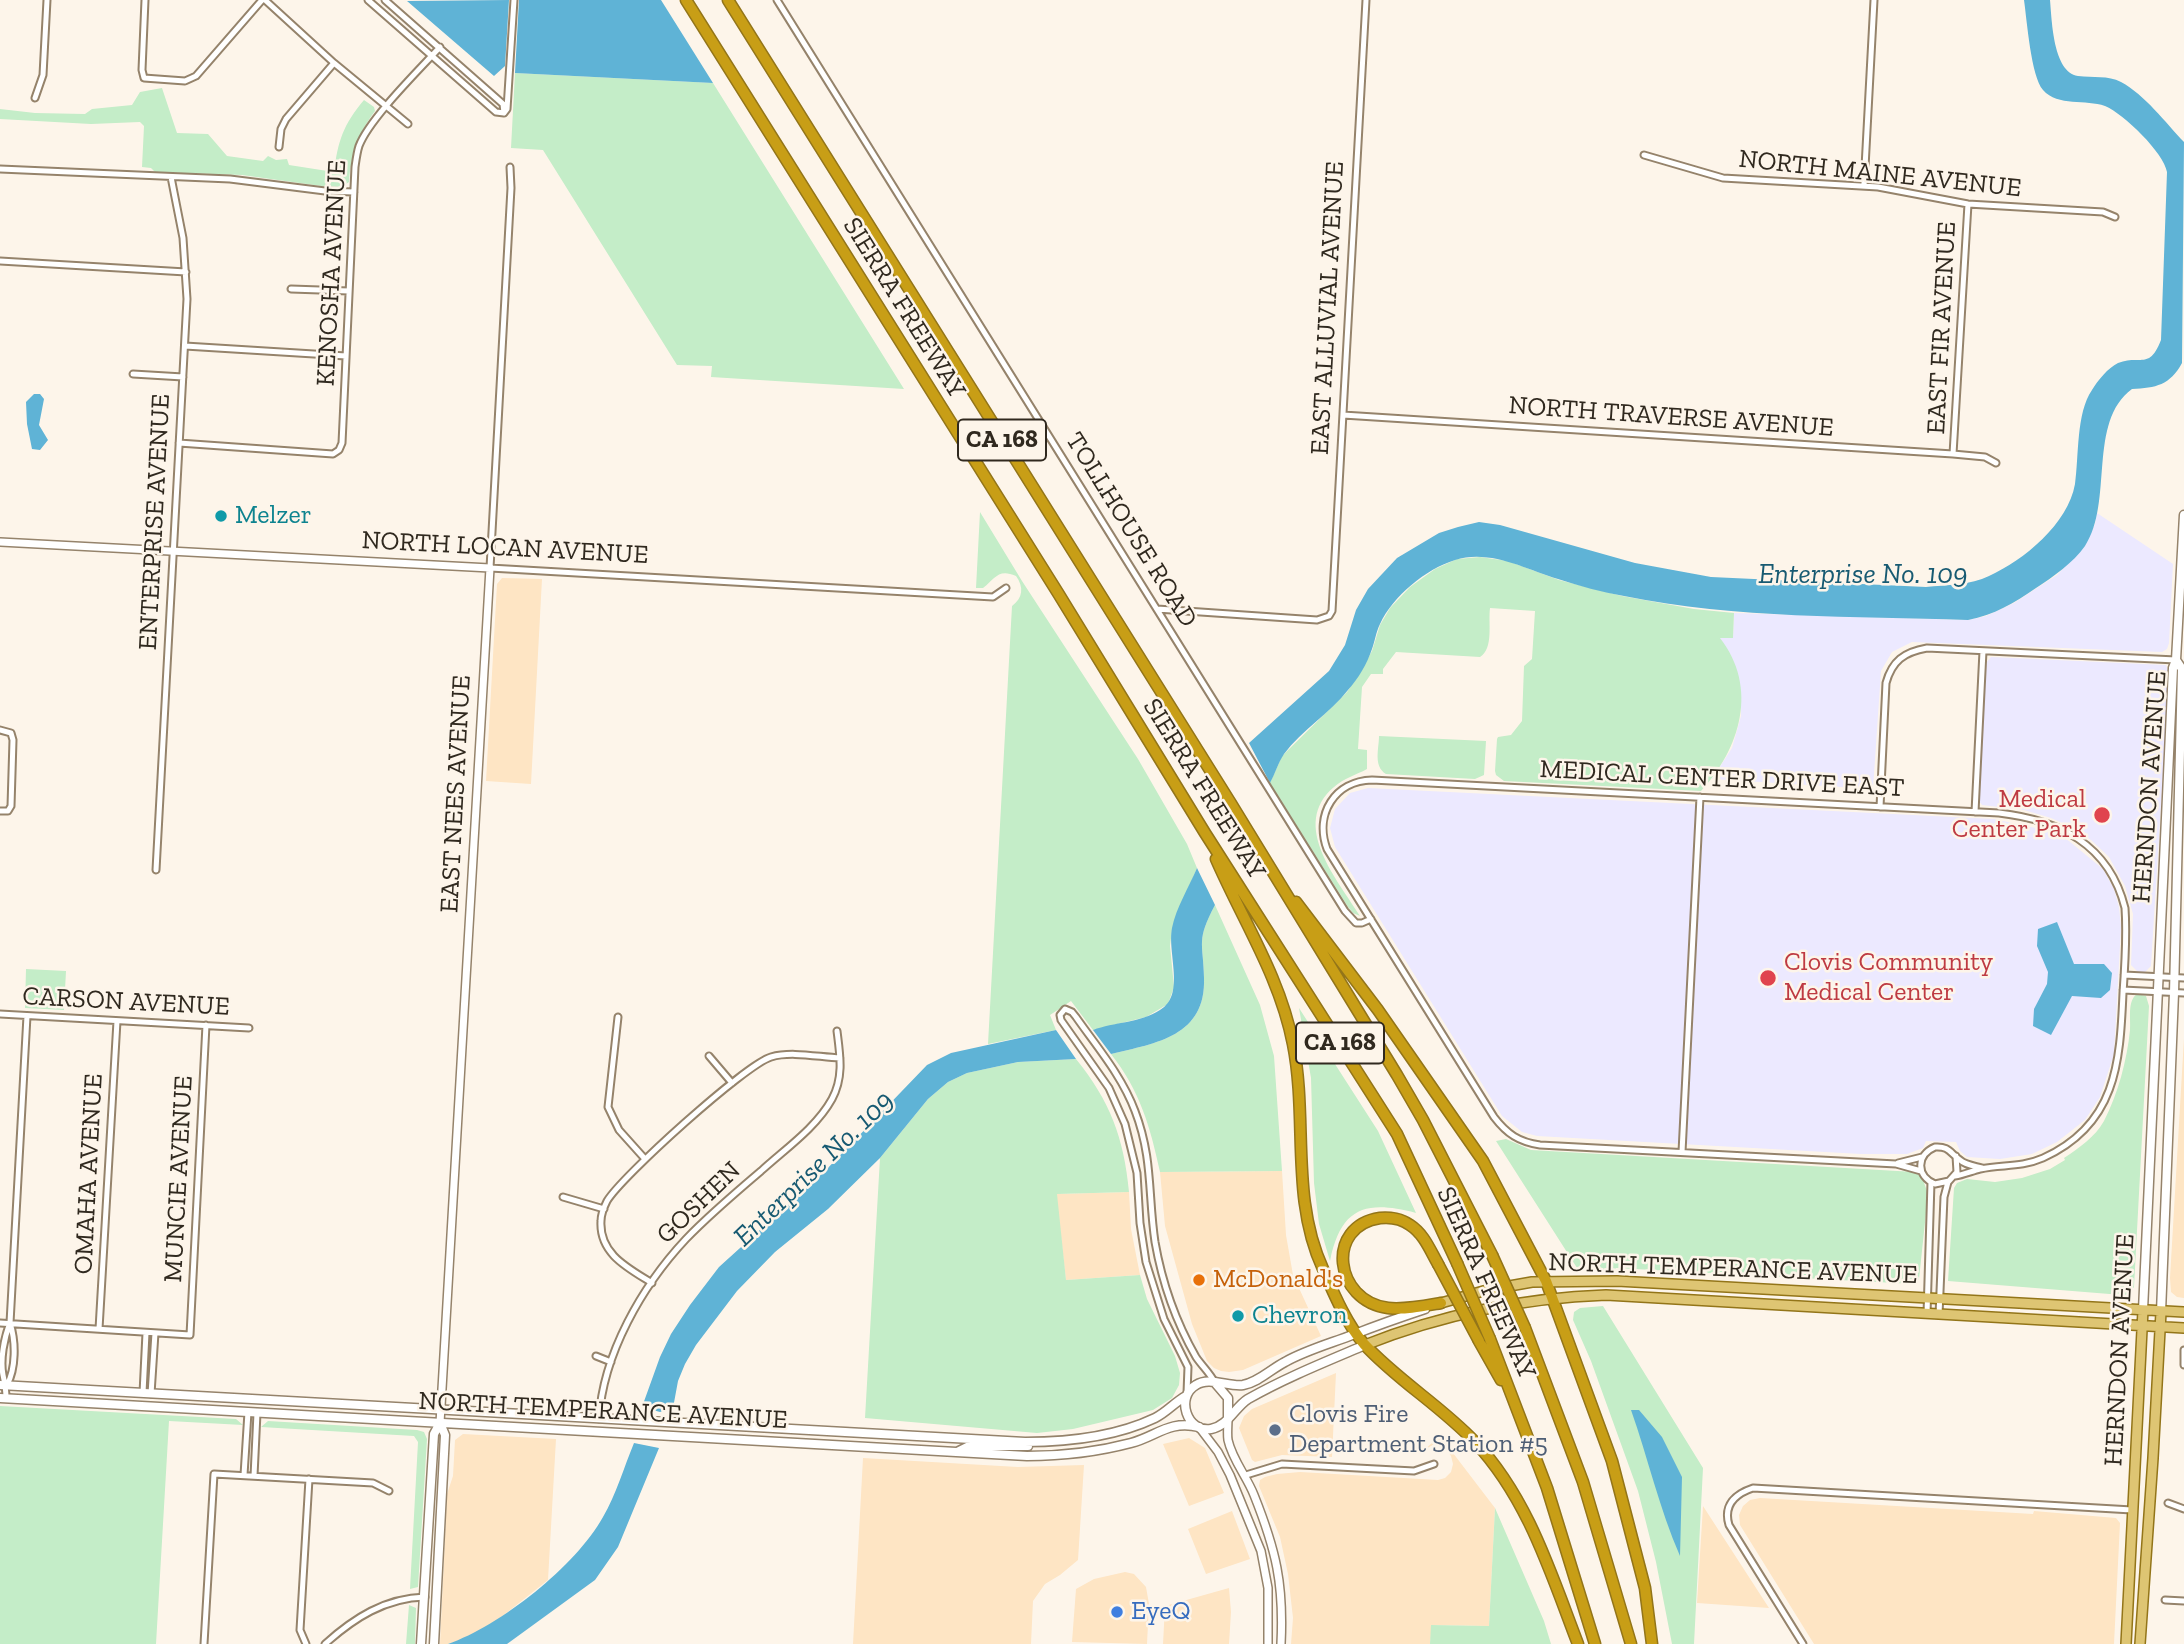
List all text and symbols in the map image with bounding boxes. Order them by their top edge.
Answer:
street label: NORTH MAINE AVENUE [1737,144,2023,204]
street label: KENOSHA AVENUE [310,159,354,387]
street label: EAST ALLUVIAL AVENUE [1305,160,1351,456]
street label: SIERRA FREEWAY [836,212,972,404]
street label: EAST FIR AVENUE [1921,221,1963,435]
street label: NORTH TRAVERSE AVENUE [1507,390,1835,444]
street label: ENTERPRISE AVENUE [133,393,177,651]
road number: CA 168 [958,419,1046,460]
street label: TOLLHOUSE ROAD [1058,427,1204,633]
place label: Melzer [235,500,312,532]
marker: Melzer [213,508,229,524]
street label: NORTH LOCAN AVENUE [361,525,649,571]
water label: Enterprise No. 109 [1758,558,1968,592]
street label: HERNDON AVENUE [2126,670,2174,904]
street label: EAST NEES AVENUE [434,674,478,914]
street label: SIERRA FREEWAY [1136,693,1272,885]
street label: MEDICAL CENTER DRIVE EAST [1539,754,1905,804]
place label: Medical Center Park [1952,784,2086,846]
marker: Medical Center Park [2092,805,2112,825]
place label: Clovis Community Medical Center [1784,947,1993,1009]
marker: Clovis Community Medical Center [1758,968,1778,988]
street label: CARSON AVENUE [22,981,230,1023]
road number: CA 168 [1296,1023,1384,1064]
street label: OMAHA AVENUE [68,1073,110,1275]
street label: MUNCIE AVENUE [158,1075,200,1283]
water label: Enterprise No. 109 [727,1084,901,1254]
street label: GOSHEN [650,1155,748,1251]
street label: SIERRA FREEWAY [1430,1182,1542,1384]
street label: HERNDON AVENUE [2098,1233,2142,1467]
street label: NORTH TEMPERANCE AVENUE [1548,1247,1918,1291]
place label: McDonald's [1213,1264,1343,1296]
marker: McDonald's [1191,1272,1207,1288]
place label: Chevron [1252,1300,1347,1332]
marker: Chevron [1230,1308,1246,1324]
street label: NORTH TEMPERANCE AVENUE [418,1386,788,1436]
place label: Clovis Fire Department Station #5 [1289,1399,1548,1460]
marker: Clovis Fire Department Station #5 [1267,1422,1283,1438]
place label: EyeQ [1131,1596,1191,1628]
marker: EyeQ [1109,1604,1125,1620]

